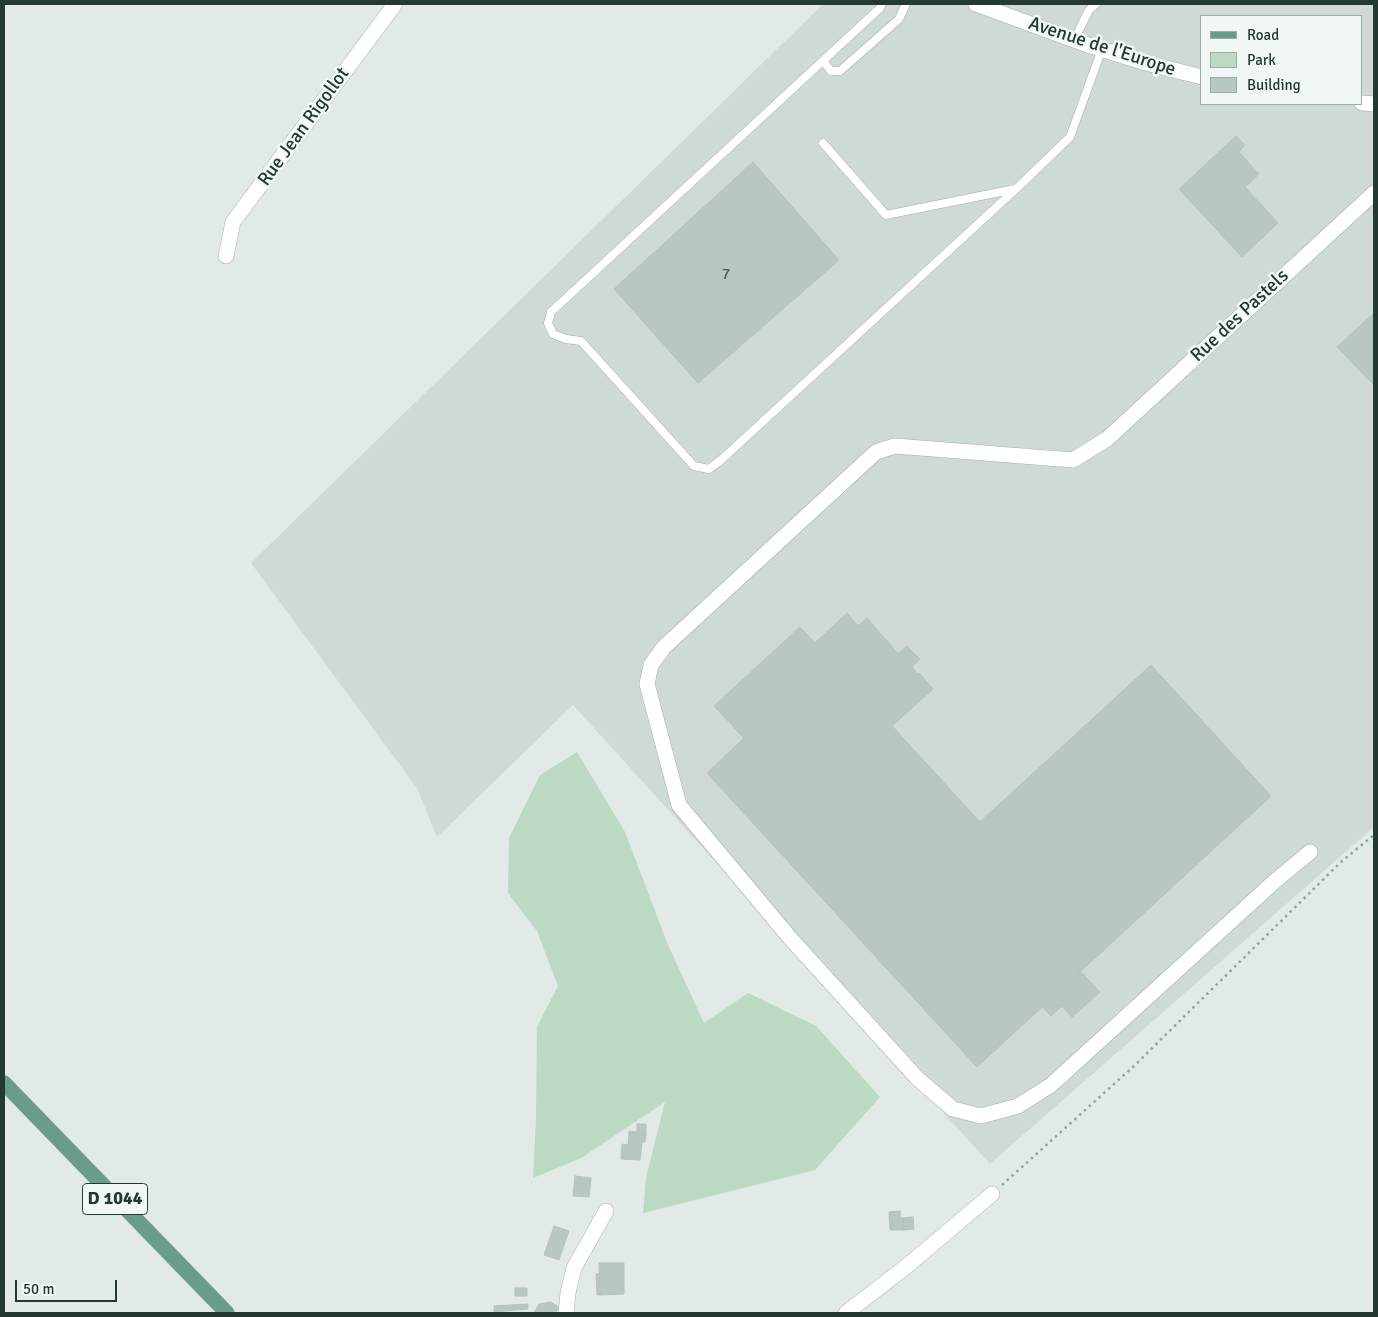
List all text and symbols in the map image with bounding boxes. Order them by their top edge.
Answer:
street label: Avenue de l'Europe [1026,12,1178,82]
legend [1200,15,1363,105]
text: Road [1247,26,1279,44]
text: Park [1247,51,1276,69]
street label: Rue Jean Rigollot [253,63,355,191]
text: Building [1247,76,1301,94]
house number: 7 [722,265,730,285]
street label: Rue des Pastels [1186,265,1294,367]
road number: D 1044 [82,1184,148,1214]
scale bar [18,1270,120,1302]
text: 50 m [23,1280,54,1298]

